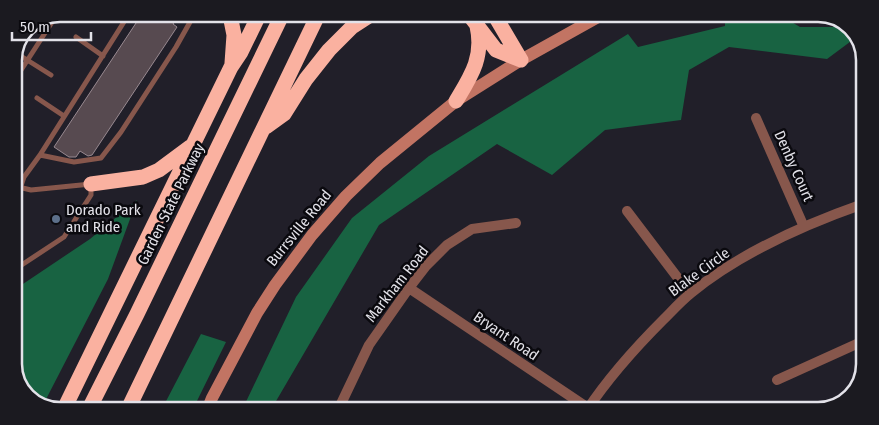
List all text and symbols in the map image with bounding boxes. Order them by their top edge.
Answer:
scale bar [12,10,91,42]
text: 50 m [20,18,50,36]
street label: Denby Court [770,128,818,204]
street label: Garden State Parkway [134,140,208,268]
street label: Burrsville Road [263,186,335,270]
place label: Dorado Park and Ride [66,201,141,236]
marker: Dorado Park and Ride [50,213,62,225]
street label: Markham Road [362,242,432,326]
street label: Blake Circle [665,244,733,300]
street label: Bryant Road [470,308,542,364]

